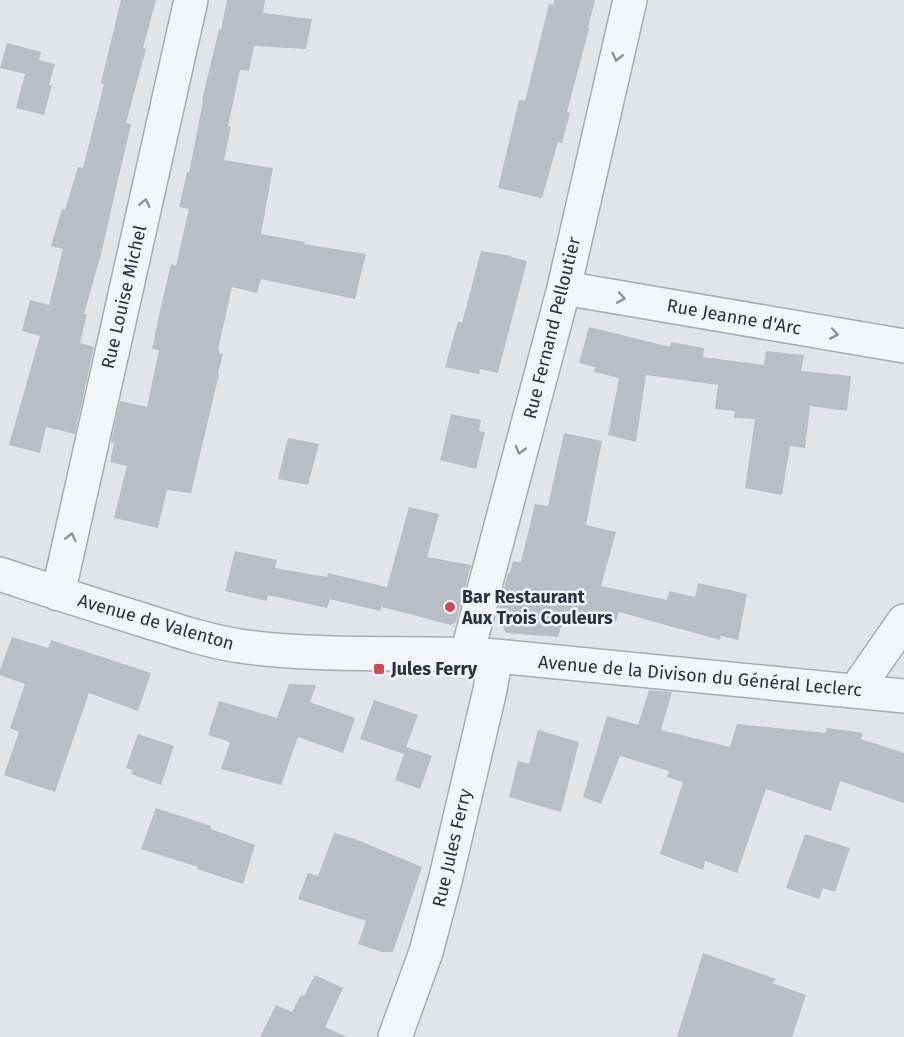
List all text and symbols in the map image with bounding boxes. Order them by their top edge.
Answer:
one-way arrow [612,52,625,62]
one-way arrow [138,198,151,208]
street label: Rue Louise Michel [97,223,151,371]
street label: Rue Fernand Pelloutier [519,235,585,421]
one-way arrow [616,291,626,304]
street label: Rue Jeanne d'Arc [665,294,803,340]
one-way arrow [829,327,839,340]
one-way arrow [515,445,528,455]
one-way arrow [63,532,76,542]
place label: Bar Restaurant Aux Trois Couleurs [461,586,613,629]
street label: Avenue de Valenton [75,589,237,655]
marker: Bar Restaurant Aux Trois Couleurs [443,600,457,614]
street label: Avenue de la Divison du Général Leclerc [537,651,863,701]
place label: Jules Ferry [390,658,478,680]
marker: Jules Ferry [372,662,386,676]
street label: Rue Jules Ferry [428,787,476,909]

